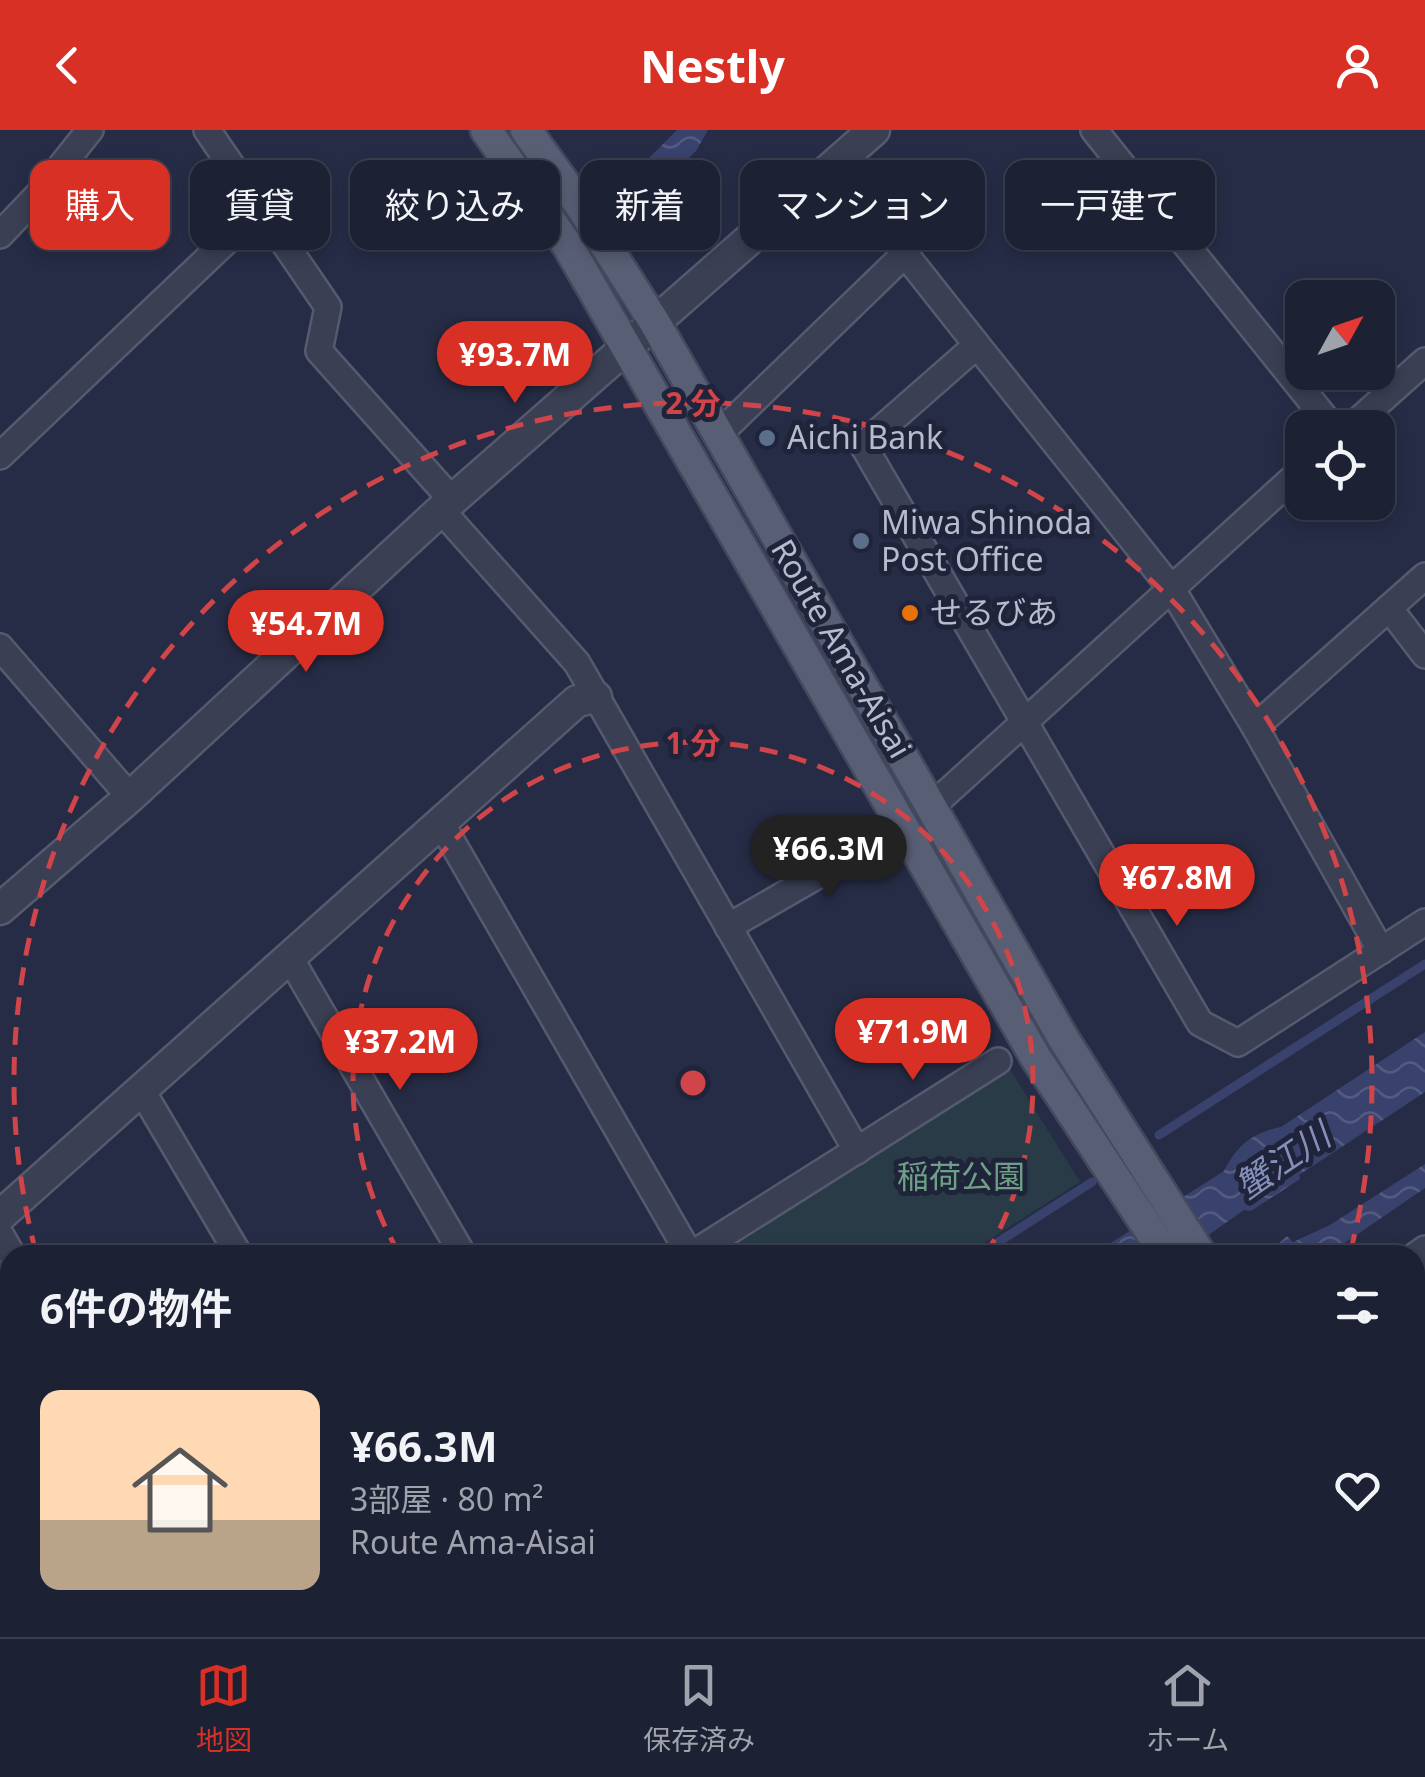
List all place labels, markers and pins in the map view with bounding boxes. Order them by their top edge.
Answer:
pin: ¥93.7M [434,321,596,406]
place label: Aichi Bank [787,415,943,458]
marker: Aichi Bank [756,427,778,449]
place label: Miwa Shinoda Post Office [881,500,1092,580]
marker: Miwa Shinoda Post Office [850,530,872,552]
pin: ¥54.7M [225,590,387,675]
place label: せるびあ [930,590,1058,633]
marker: せるびあ [899,602,921,624]
pin: ¥66.3M [748,815,910,900]
pin: ¥67.8M [1096,844,1258,929]
pin: ¥71.9M [832,998,994,1083]
pin: ¥37.2M [319,1008,481,1093]
centre of rings [675,1065,711,1101]

